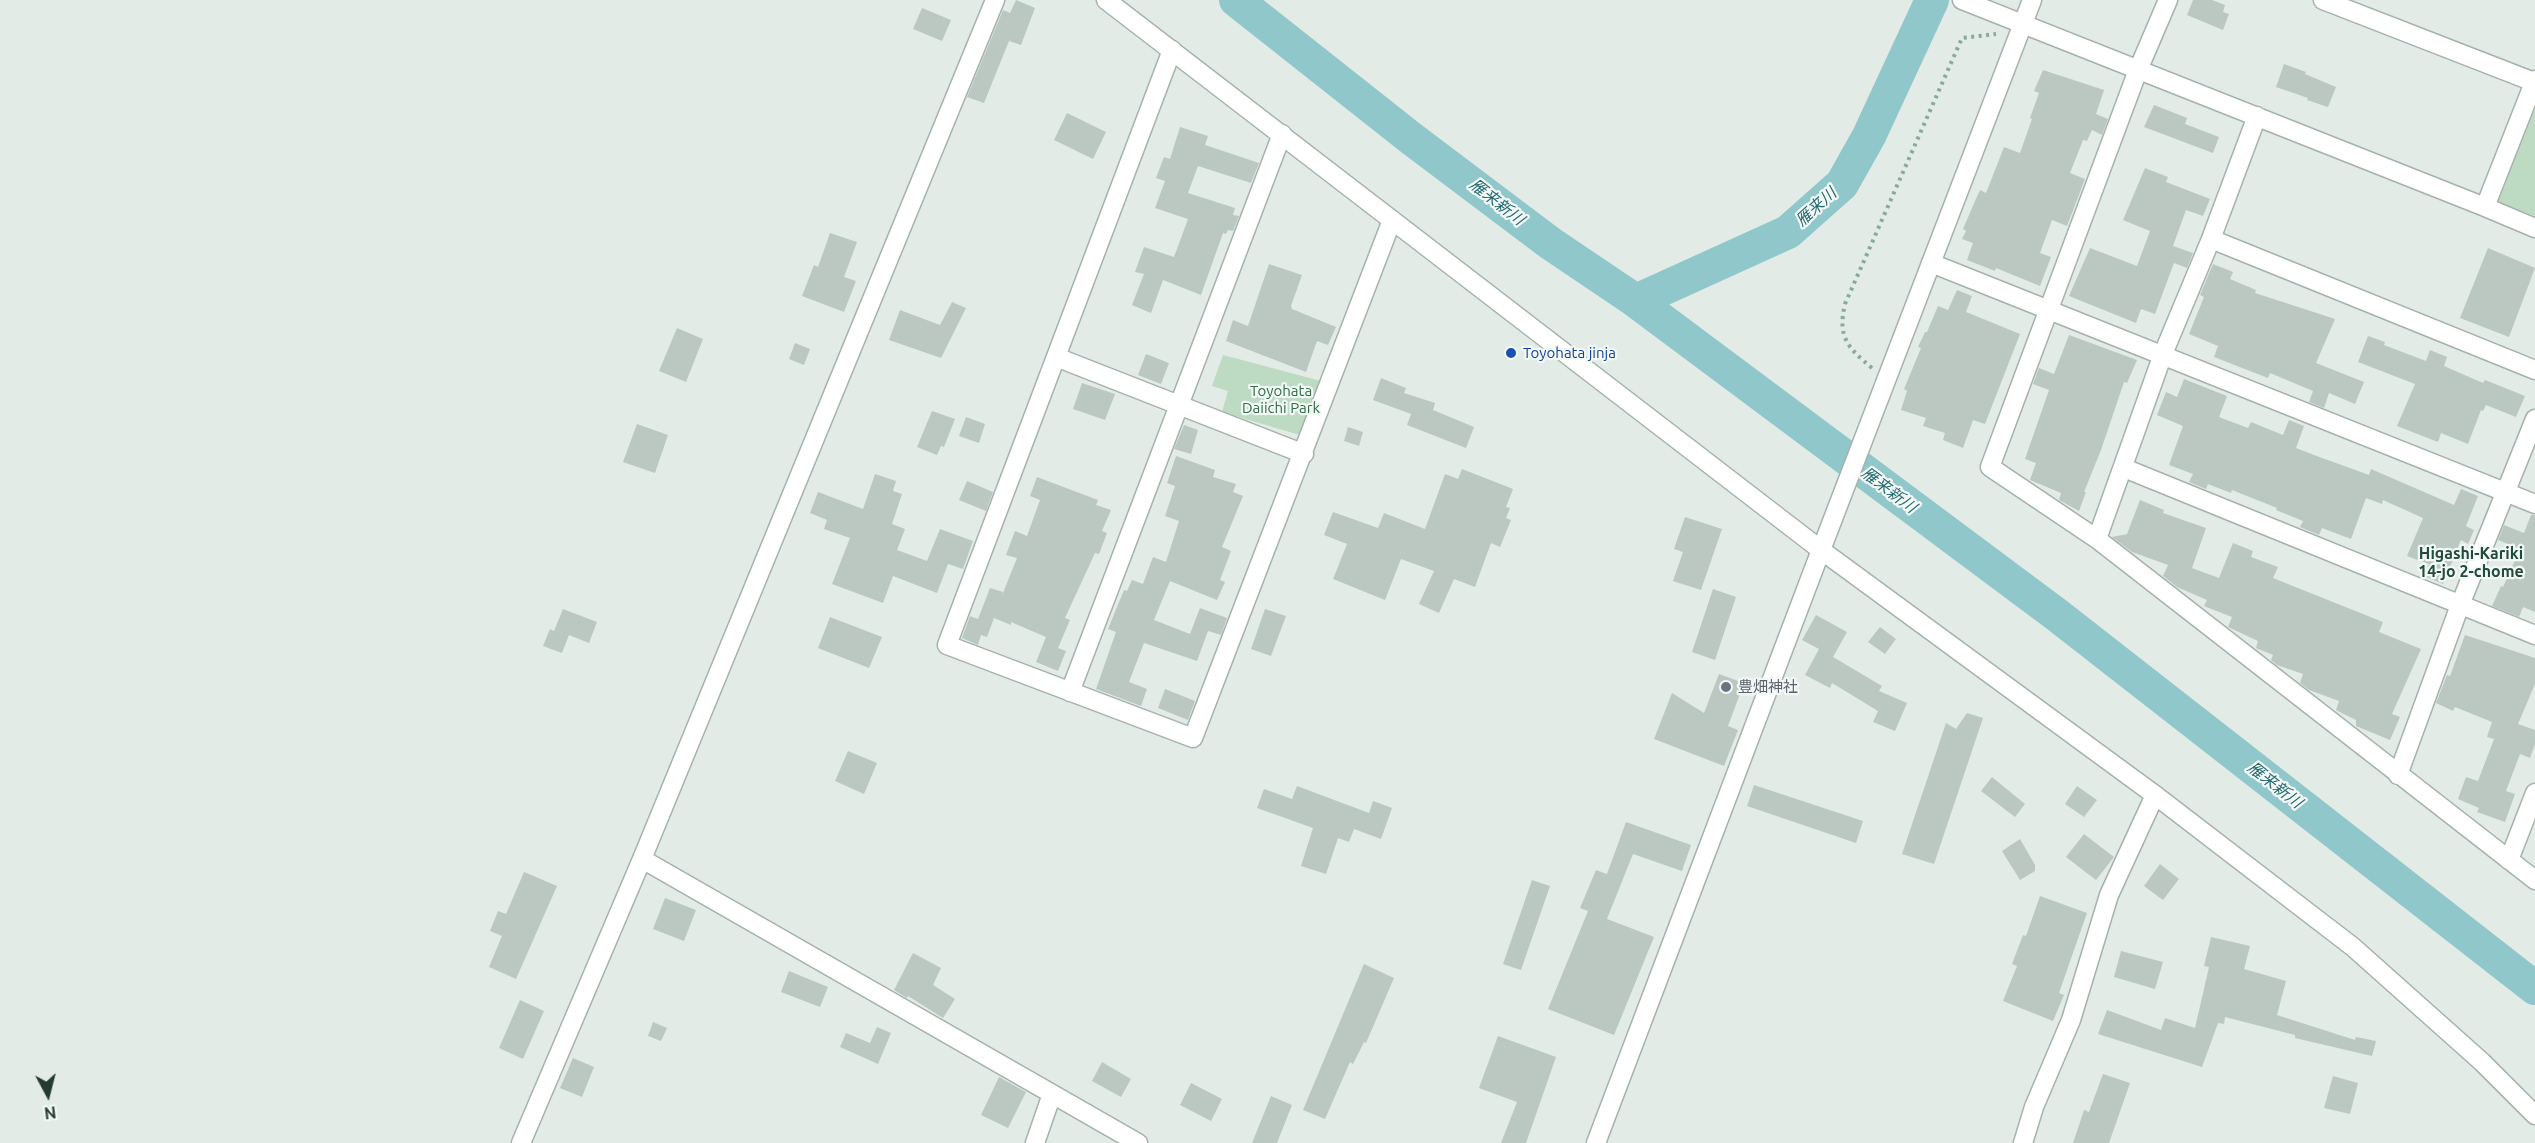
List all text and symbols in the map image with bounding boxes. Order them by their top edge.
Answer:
water label: 雁来新川 [1466,175,1528,229]
water label: 雁来川 [1792,184,1840,230]
place label: Toyohata jinja [1523,344,1616,362]
marker: Toyohata jinja [1504,346,1518,360]
park label: Toyohata Daiichi Park [1242,382,1320,417]
water label: 雁来新川 [1858,463,1920,517]
district label: Higashi-Kariki 14-jo 2-chome [2418,544,2524,582]
place label: 豊畑神社 [1738,678,1798,696]
marker: 豊畑神社 [1719,680,1733,694]
water label: 雁来新川 [2244,758,2306,812]
north arrow [18,1065,78,1125]
text: N [43,1103,57,1123]

